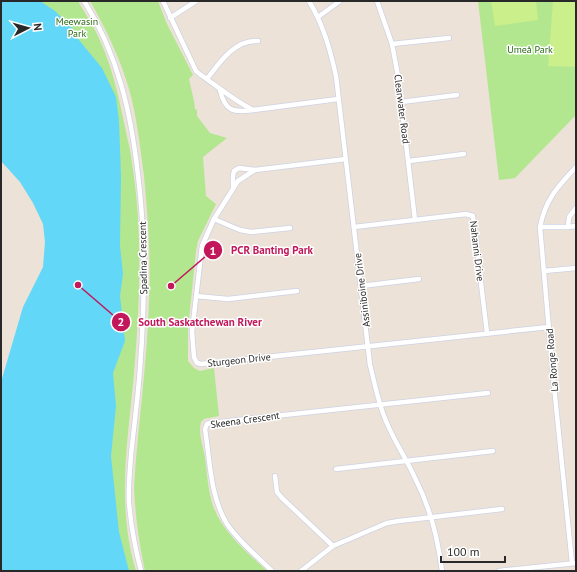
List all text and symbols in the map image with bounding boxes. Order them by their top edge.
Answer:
north arrow [8,8,48,48]
park label: Meewasin Park [56,15,98,40]
text: N [31,23,45,31]
park label: Umeå Park [507,43,553,56]
street label: Clearwater Road [391,73,413,145]
street label: Nahanni Drive [467,220,487,282]
street label: Spadina Crescent [136,221,150,295]
callout: PCR Banting Park [203,239,321,262]
text: 1 [210,243,216,258]
text: PCR Banting Park [231,243,314,257]
street label: Assiniboine Drive [351,252,373,328]
callout: South Saskatchewan River [111,310,270,333]
text: 2 [118,314,124,329]
text: South Saskatchewan River [138,315,262,329]
street label: La Ronge Road [543,328,561,392]
street label: Sturgeon Drive [207,350,271,370]
street label: Skeena Crescent [210,409,281,431]
scale bar [441,538,505,564]
text: 100 m [447,544,480,559]

